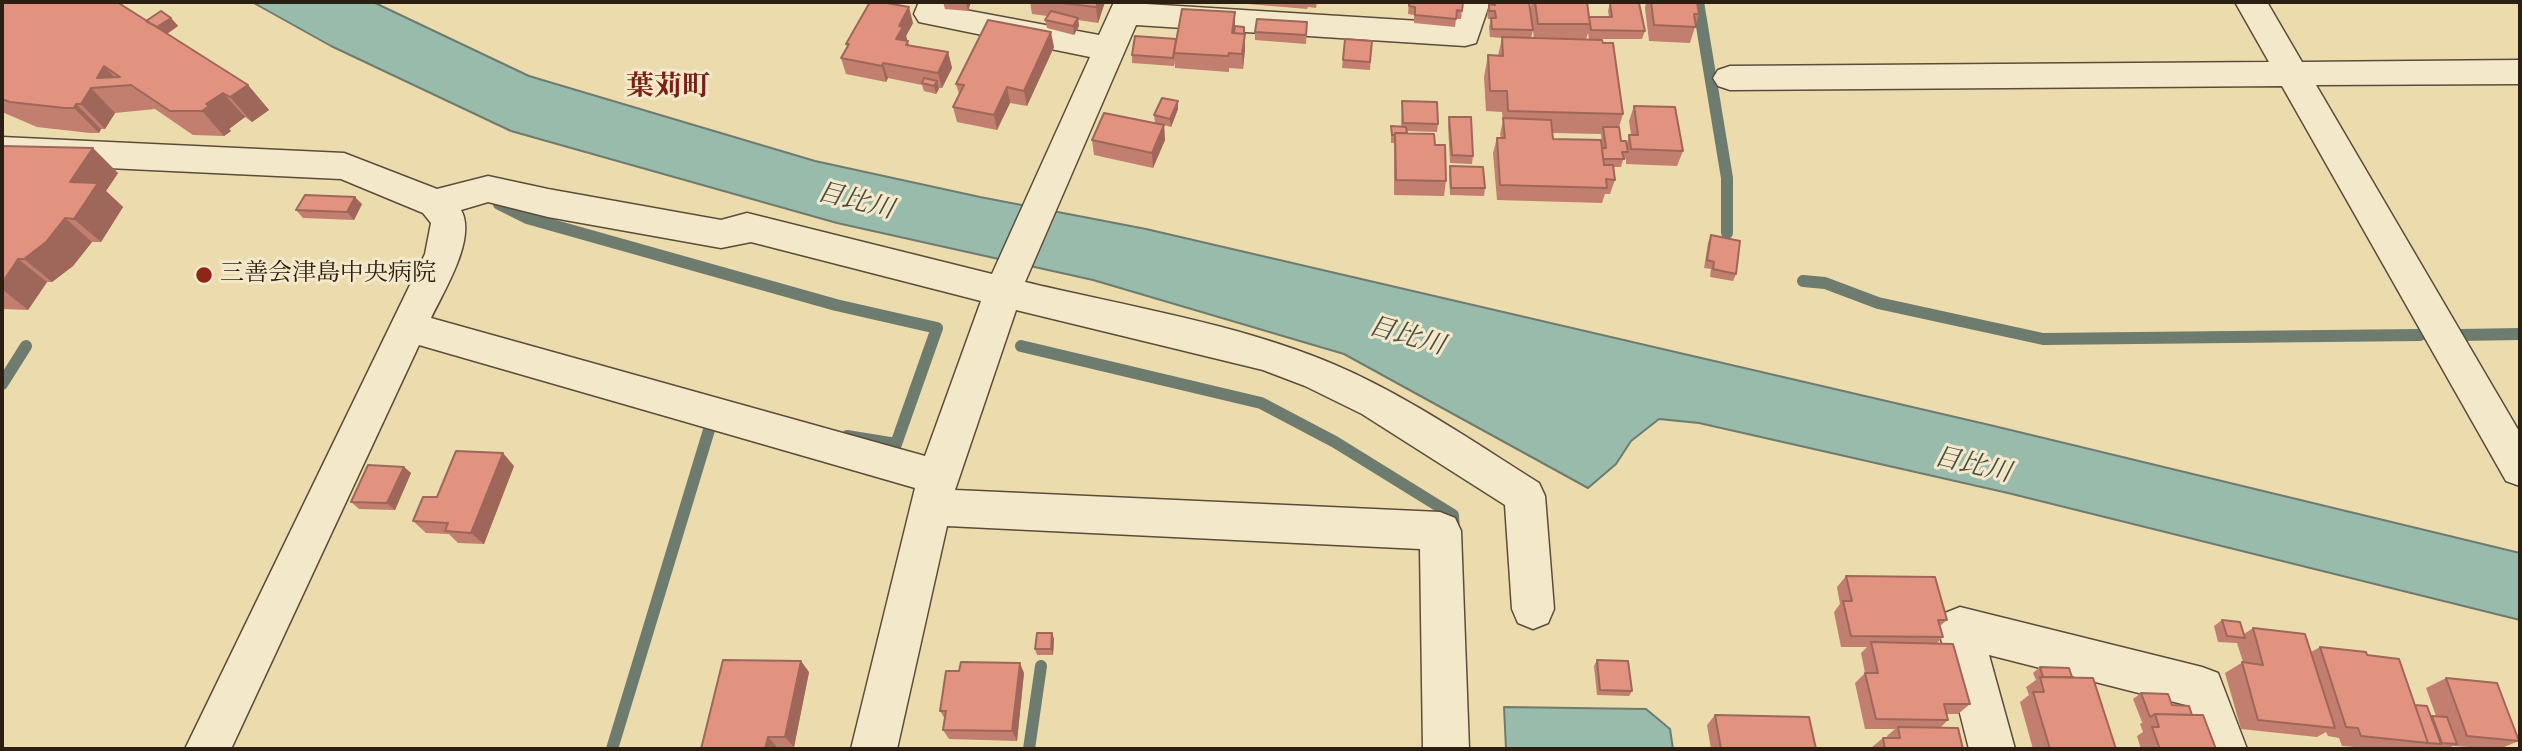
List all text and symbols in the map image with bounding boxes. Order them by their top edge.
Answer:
district label: 葉苅町 [626,72,710,106]
water label: 目比川 [813,178,897,228]
place label: 三善会津島中央病院 [220,261,436,289]
marker: 三善会津島中央病院 [194,265,214,285]
water label: 目比川 [1364,312,1448,364]
water label: 目比川 [1930,443,2014,491]

